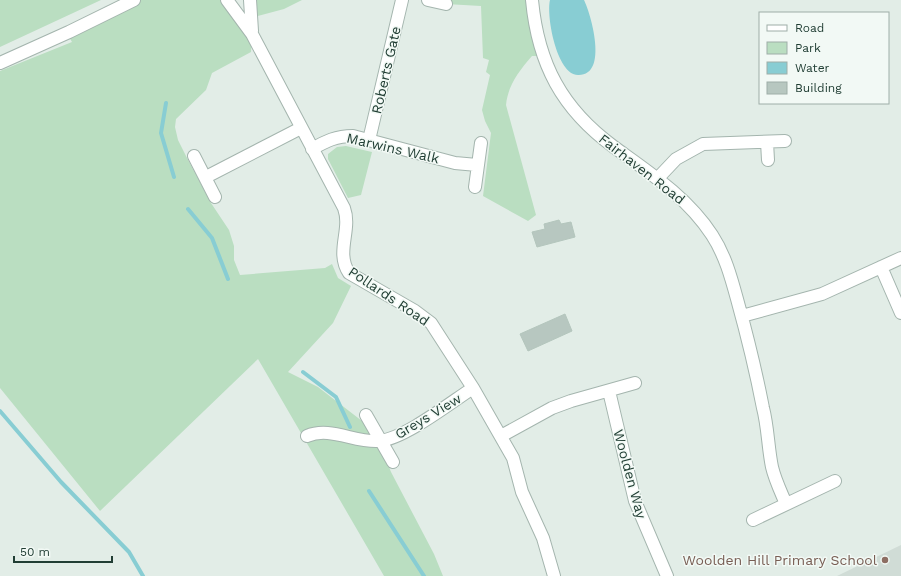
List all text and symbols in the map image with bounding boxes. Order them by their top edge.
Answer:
legend [759,12,889,104]
text: Road [795,21,824,35]
street label: Roberts Gate [368,25,404,115]
text: Park [795,41,821,55]
text: Water [795,61,830,75]
text: Building [795,81,842,95]
street label: Marwins Walk [345,130,441,166]
street label: Fairhaven Road [596,131,688,207]
street label: Pollards Road [346,263,432,329]
street label: Greys View [392,390,464,442]
street label: Woolden Way [610,428,650,521]
scale bar [14,538,112,564]
text: 50 m [20,545,50,559]
place label: Woolden Hill Primary School [683,552,878,568]
marker: Woolden Hill Primary School [880,555,890,565]

